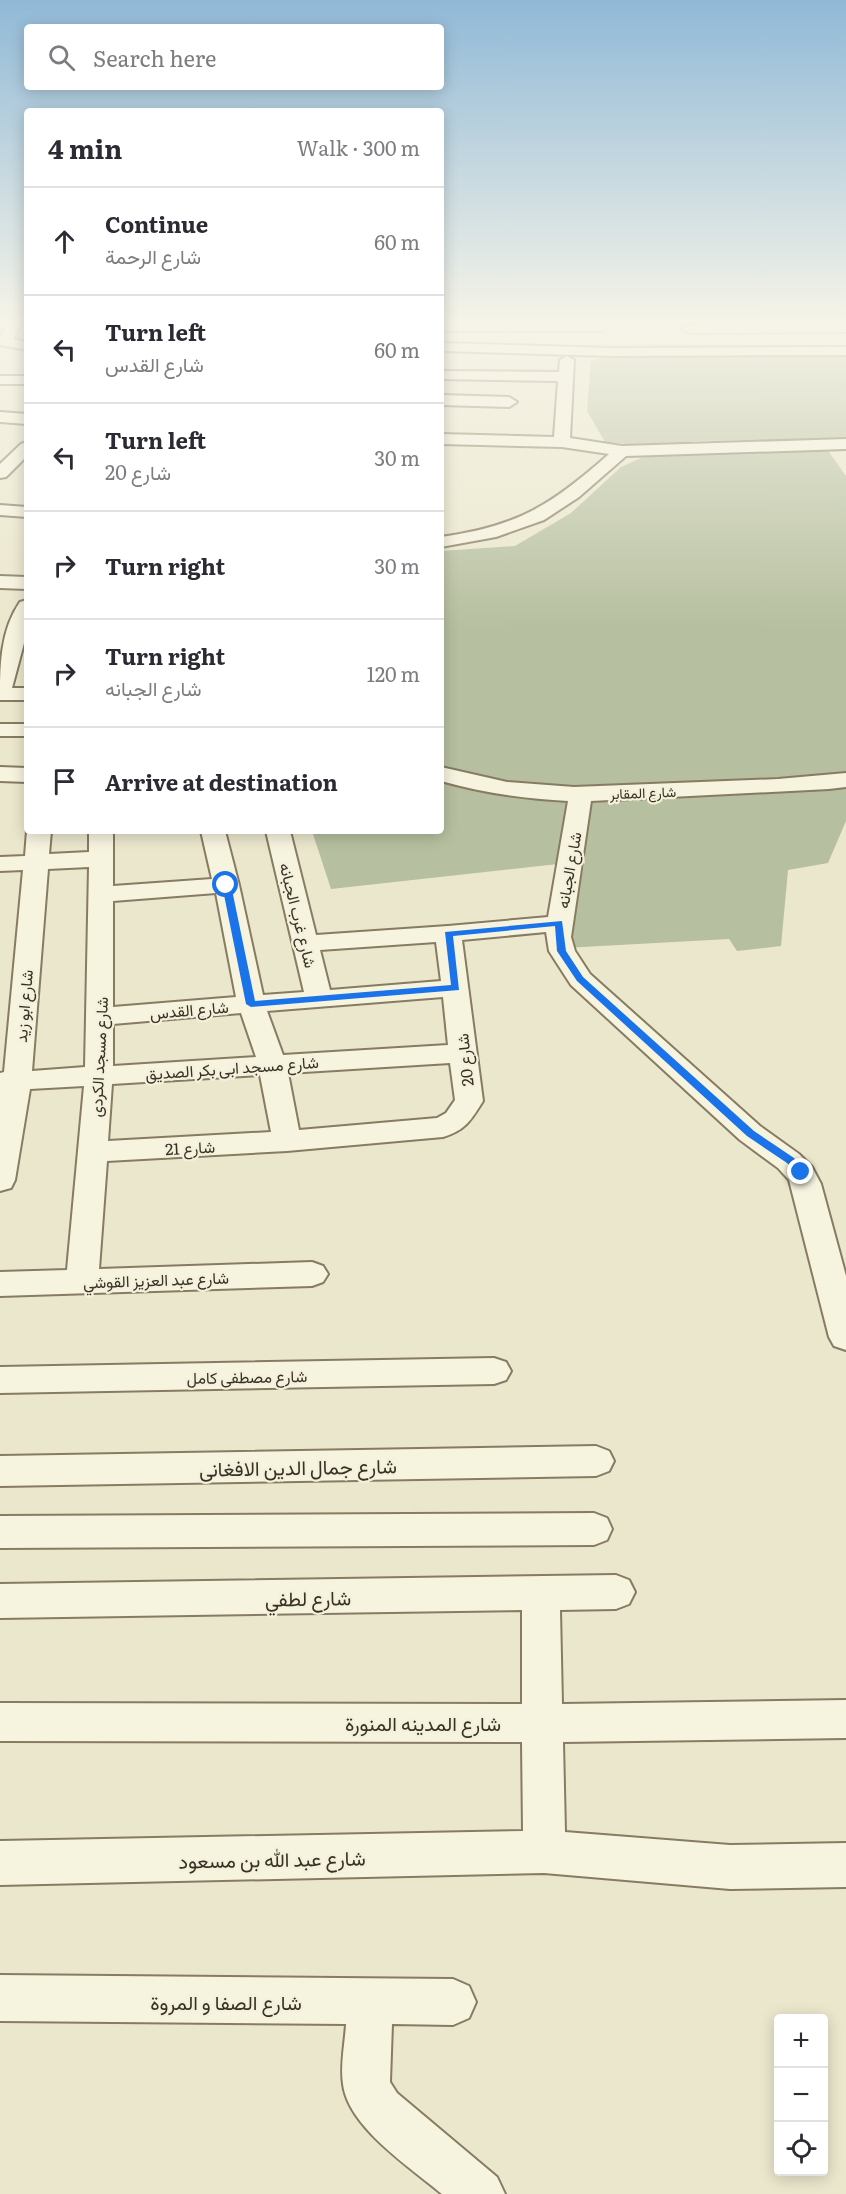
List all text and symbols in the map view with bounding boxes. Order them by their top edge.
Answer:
search box [24,24,444,90]
icon: search [45,41,78,74]
text: Search here [93,41,216,74]
text: 4 min [48,128,122,167]
text: Walk · 300 m [297,132,420,162]
text: Continue [105,207,208,240]
icon: ahead [48,225,81,258]
text: 60 m [374,226,420,256]
text: شارع الرحمة [105,240,201,270]
text: Turn left [105,315,206,348]
icon: left [48,333,81,366]
text: 60 m [374,334,420,364]
text: شارع القدس [105,348,204,378]
text: Turn left [105,423,206,456]
icon: left [48,441,81,474]
text: 30 m [374,442,420,472]
text: شارع 20 [105,456,171,486]
icon: right [48,549,81,582]
text: Turn right [105,549,225,582]
text: 30 m [374,550,420,580]
text: Turn right [105,639,225,672]
icon: right [48,657,81,690]
text: 120 m [367,658,420,688]
text: شارع الجبانه [105,672,202,702]
icon: arrive [48,765,81,798]
text: Arrive at destination [105,765,338,798]
street label: شارع المقابر [608,781,677,805]
street label: شارع الجبانه [549,830,588,910]
street label: شارع غرب الجبانه [273,860,324,970]
route start [212,871,238,897]
street label: شارع ابو زيد [8,969,39,1044]
street label: شارع القدس [149,994,230,1025]
street label: شارع مسجد الكردى [83,996,114,1118]
street label: شارع 20 [449,1032,480,1087]
street label: شارع مسجد ابى بكر الصديق [145,1049,320,1086]
street label: شارع 21 [164,1134,216,1161]
route end [787,1158,813,1184]
street label: شارع عبد العزيز القوشي [83,1264,229,1297]
street label: شارع مصطفى كامل [187,1363,307,1390]
street label: شارع جمال الدين الافغانى [199,1449,397,1484]
street label: شارع لطفي [265,1581,352,1617]
street label: شارع المدينه المنورة [345,1707,501,1738]
street label: شارع عبد الله بن مسعود [178,1841,366,1876]
street label: شارع الصفا و المروة [150,1986,302,2017]
map controls [774,2014,828,2176]
button: + [774,2014,828,2068]
button: − [774,2068,828,2122]
button: locate [774,2122,828,2176]

